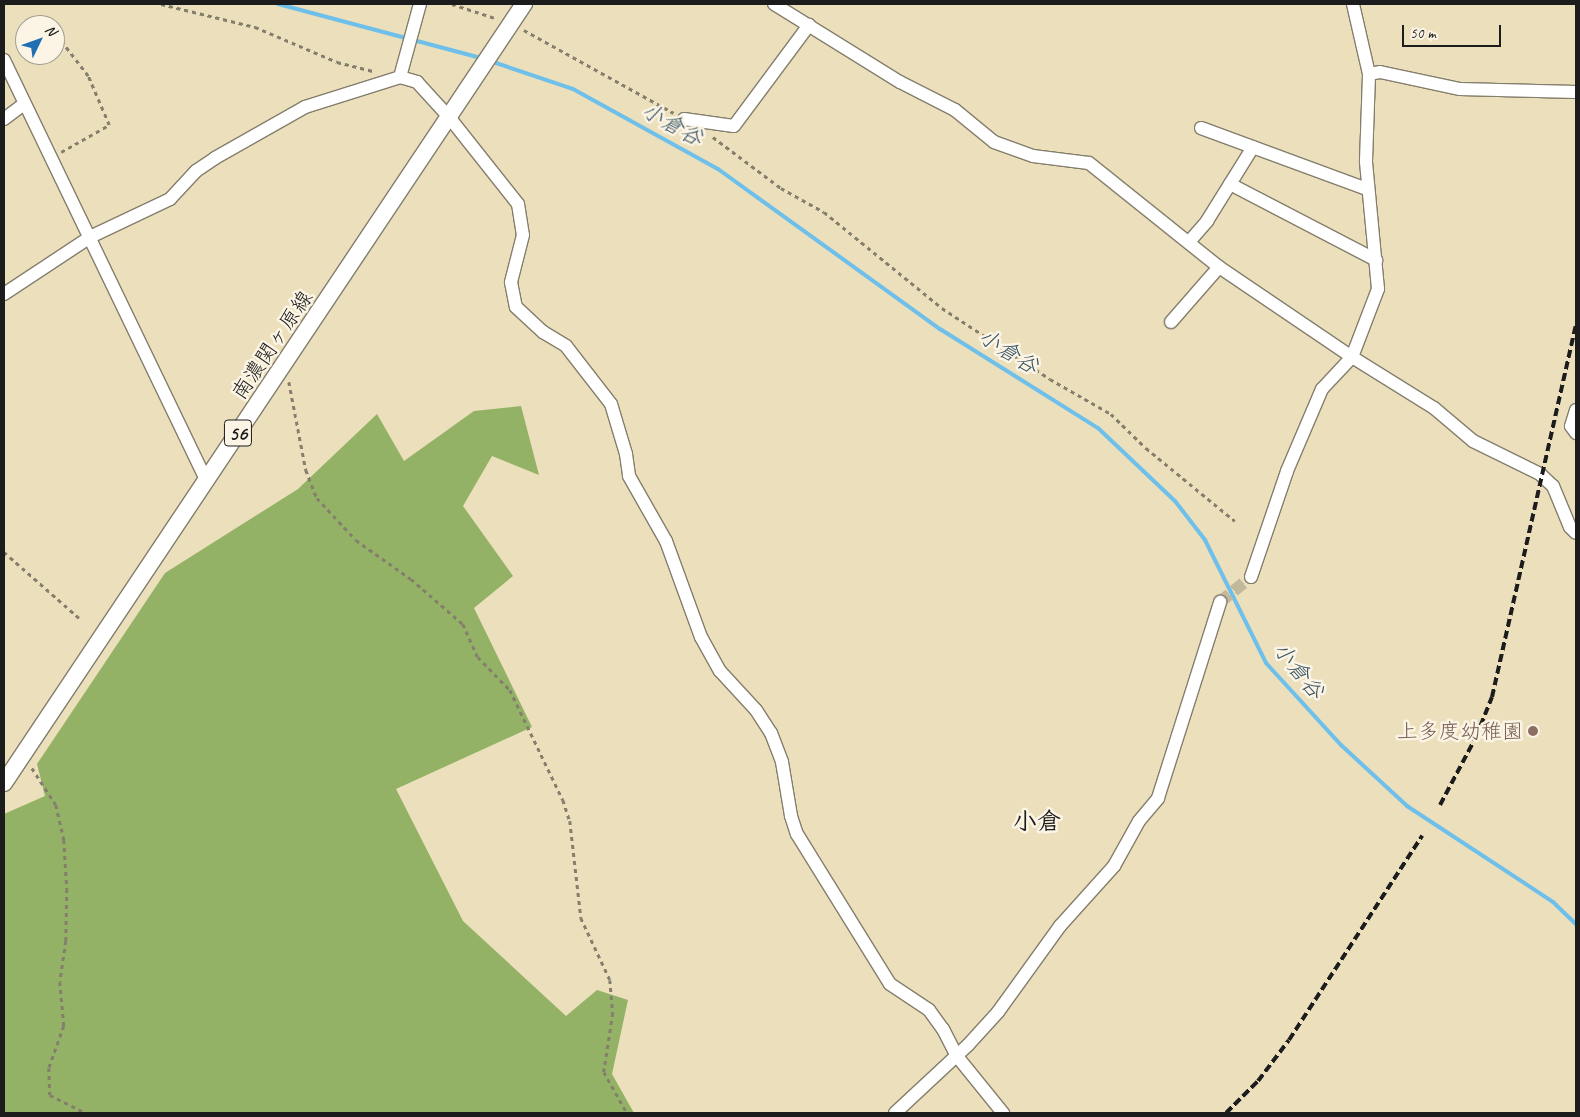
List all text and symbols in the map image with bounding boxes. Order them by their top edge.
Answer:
north arrow [15,15,65,65]
scale bar [1405,15,1504,47]
text: N [42,21,60,39]
text: 50 m [1410,24,1436,43]
water label: 小倉谷 [637,97,707,153]
street label: 南濃関ヶ原線 [226,286,318,404]
water label: 小倉谷 [973,323,1043,381]
road number: 56 [223,416,253,450]
water label: 小倉谷 [1267,637,1329,705]
place label: 上多度幼稚園 [1397,718,1523,744]
marker: 上多度幼稚園 [1527,725,1539,737]
district label: 小倉 [1013,808,1061,836]

